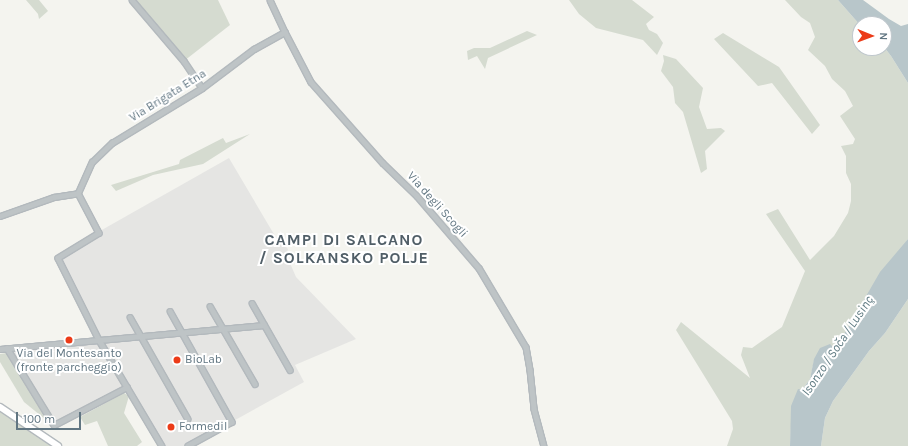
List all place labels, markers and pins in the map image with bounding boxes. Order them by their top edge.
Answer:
marker: Via del Montesanto (fronte parcheggio) [64,335,74,345]
place label: Via del Montesanto (fronte parcheggio) [16,347,122,375]
place label: BioLab [185,353,222,367]
marker: BioLab [172,355,182,365]
place label: Formedil [179,420,227,434]
marker: Formedil [166,422,176,432]

